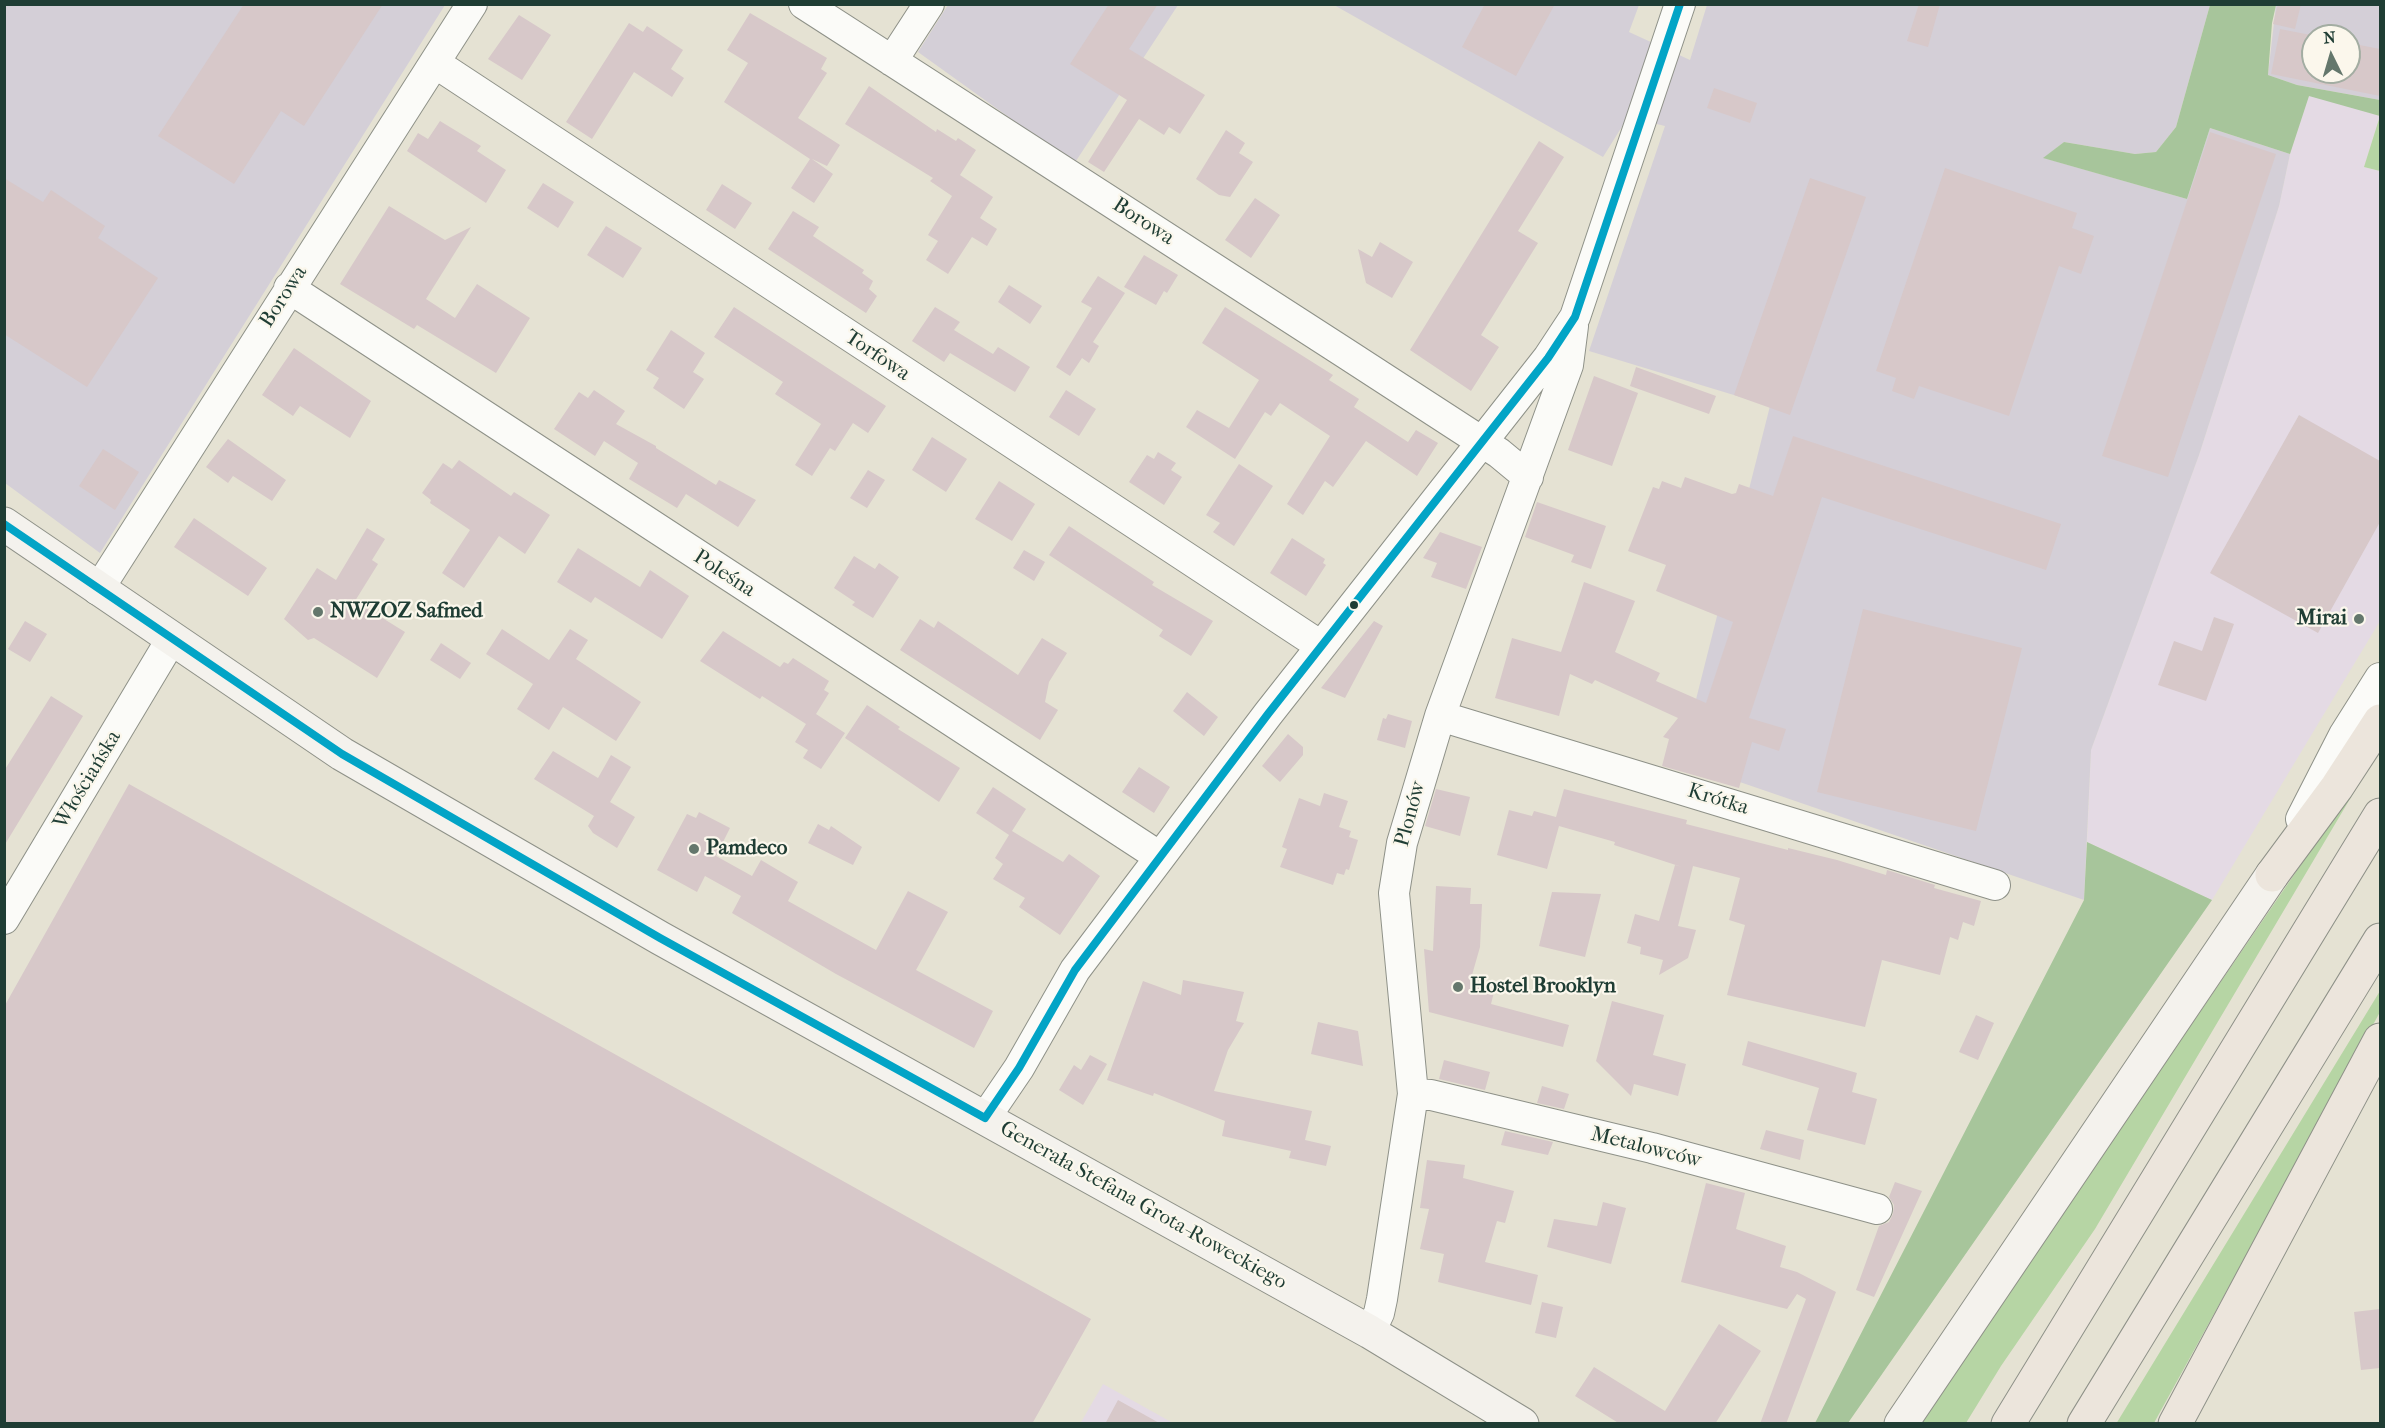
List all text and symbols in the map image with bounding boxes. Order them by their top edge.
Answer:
north arrow [2301,24,2361,84]
text: N [2323,28,2336,48]
street label: Borowa [1108,193,1178,251]
street label: Borowa [255,262,313,332]
street label: Torfowa [839,325,915,387]
street label: Poleśna [688,545,760,603]
place label: NWZOZ Safmed [330,599,483,625]
unlabelled marker [1348,599,1360,611]
marker: NWZOZ Safmed [311,605,325,619]
place label: Mirai [2297,606,2347,632]
marker: Mirai [2352,612,2366,626]
street label: Włościańska [49,726,127,834]
street label: Plonów [1390,778,1432,850]
street label: Krótka [1684,779,1752,821]
place label: Pamdeco [706,836,787,862]
marker: Pamdeco [687,842,701,856]
place label: Hostel Brooklyn [1470,974,1616,1000]
marker: Hostel Brooklyn [1451,980,1465,994]
street label: Generała Stefana Grota-Roweckiego [995,1116,1291,1296]
street label: Metalowców [1588,1122,1704,1174]

